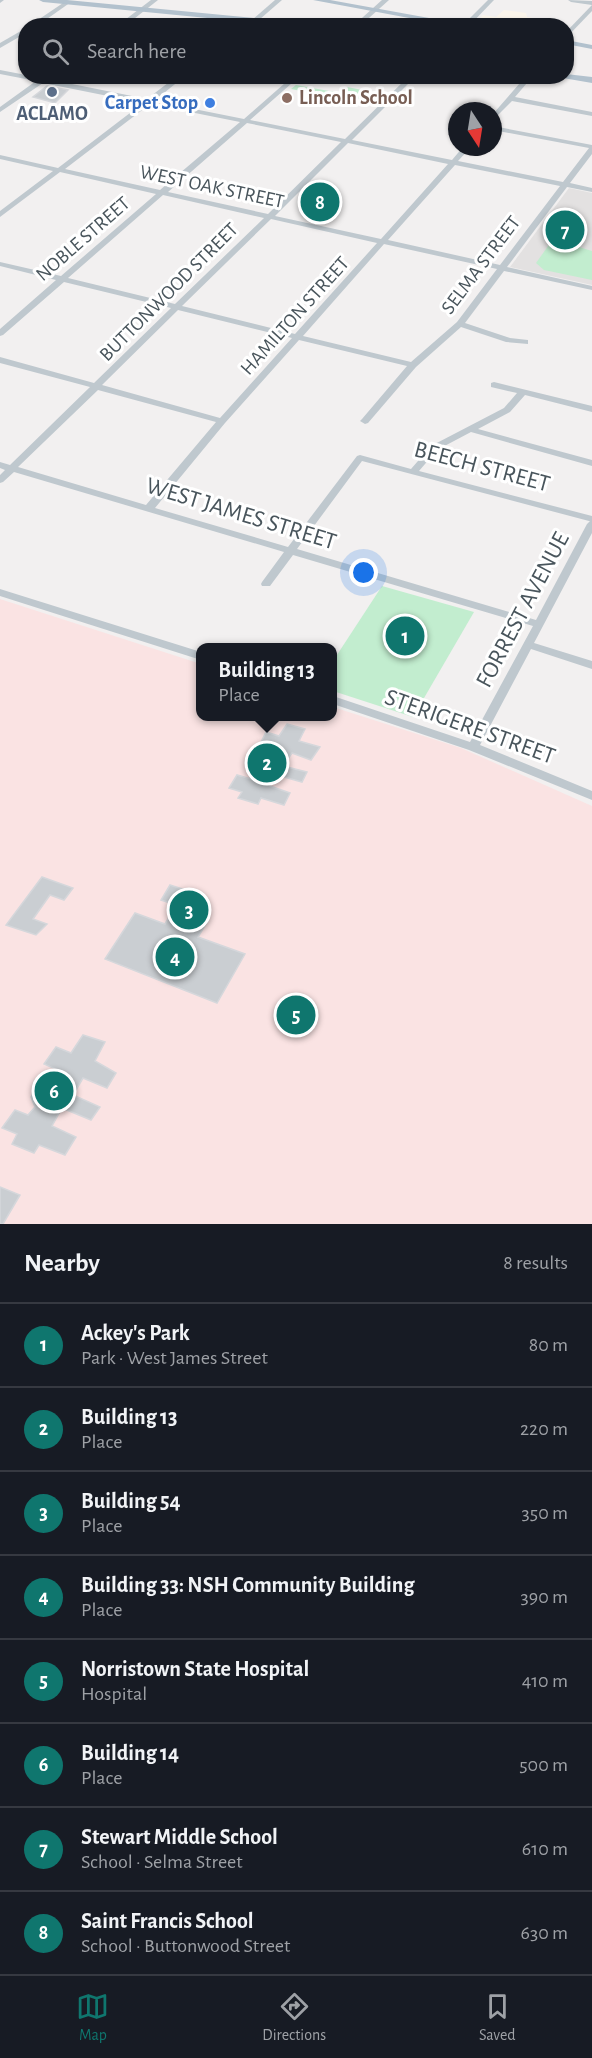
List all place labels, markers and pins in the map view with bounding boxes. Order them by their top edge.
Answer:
marker: ACLAMO [45,85,59,99]
place label: Lincoln School [299,88,413,108]
marker: Lincoln School [280,91,294,105]
place label: Carpet Stop [105,93,198,113]
marker: Carpet Stop [203,96,217,110]
place label: ACLAMO [16,104,88,124]
pin: 8 [300,180,340,224]
pin: 7 [546,208,584,252]
pin: 1 [386,614,424,658]
pin: 2 [248,740,286,786]
pin: 3 [170,888,208,932]
pin: 4 [156,934,195,980]
pin: 5 [276,992,316,1038]
pin: 6 [34,1068,74,1114]

